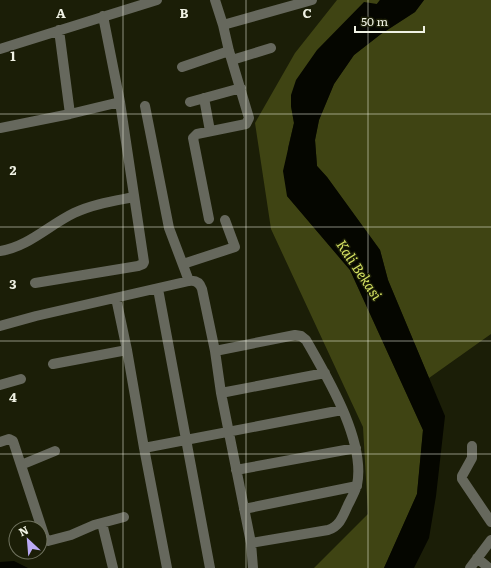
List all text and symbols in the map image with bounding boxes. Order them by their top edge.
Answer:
text: A [56,3,66,22]
text: B [180,3,189,22]
text: C [302,3,312,22]
scale bar [355,8,424,34]
text: 50 m [361,12,388,30]
text: 1 [10,46,16,65]
text: 2 [10,160,17,179]
water label: Kali Bekasi [332,235,388,304]
text: 3 [9,274,17,293]
text: 4 [9,387,17,406]
north arrow [8,520,48,560]
text: N [16,521,31,539]

